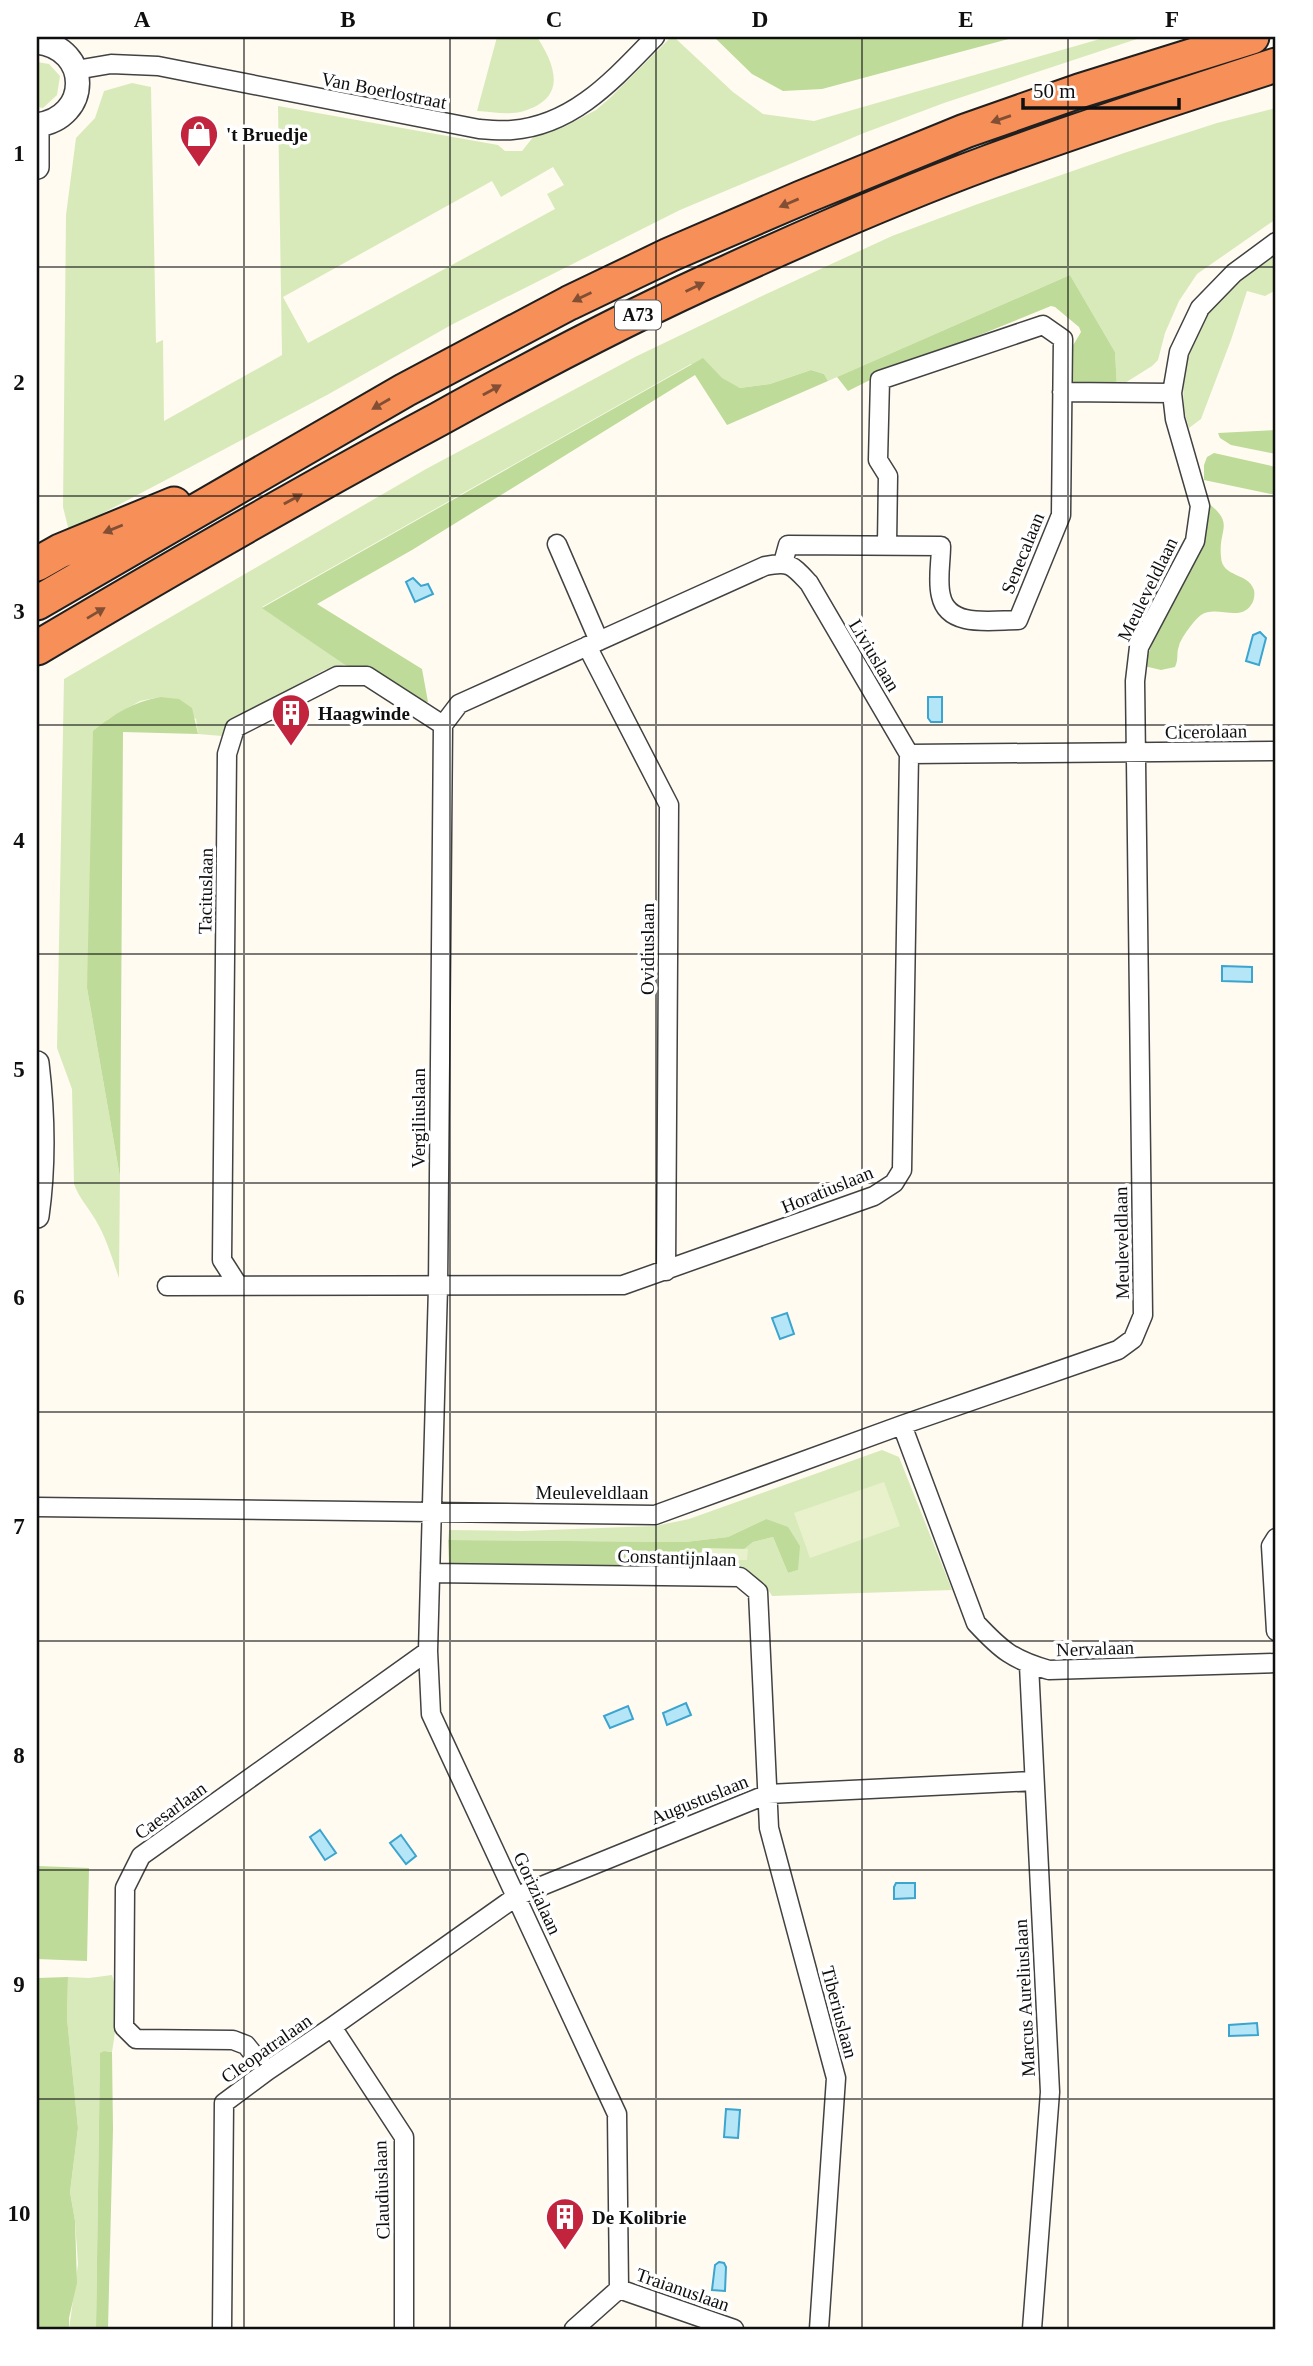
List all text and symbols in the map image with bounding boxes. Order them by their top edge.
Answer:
text: A [134,7,151,32]
text: B [340,7,356,32]
text: C [546,7,562,32]
text: D [752,7,768,32]
text: E [958,7,974,32]
text: F [1165,7,1179,32]
scale bar [1023,66,1178,110]
street label: Van Boerlostraat [319,68,449,113]
text: 50 m [1033,79,1076,103]
shop icon: 't Bruedje [178,113,220,168]
one-way arrow [990,114,1011,125]
place label: 't Bruedje [226,124,308,145]
text: 1 [13,141,25,166]
one-way arrow [779,198,800,209]
one-way arrow [685,282,705,293]
one-way arrow [572,291,592,302]
road number: A73 [615,300,661,330]
text: 2 [13,370,25,395]
one-way arrow [482,384,502,396]
one-way arrow [372,398,391,410]
one-way arrow [283,493,302,505]
street label: Senecalaan [997,509,1048,597]
one-way arrow [103,523,124,534]
street label: Meuleveldlaan [1113,533,1182,645]
text: 3 [13,599,25,624]
one-way arrow [86,607,105,619]
street label: Liviuslaan [845,615,904,695]
building icon: Haagwinde [270,692,312,747]
place label: Haagwinde [318,703,410,724]
street label: Cicerolaan [1165,720,1248,743]
text: 4 [13,828,25,853]
street label: Tacituslaan [194,847,217,934]
street label: Ovidiuslaan [637,903,658,995]
text: 5 [13,1057,25,1082]
street label: Vergiliuslaan [408,1068,429,1168]
street label: Horatiuslaan [778,1161,877,1217]
street label: Meuleveldlaan [1110,1186,1133,1300]
text: 6 [13,1285,25,1310]
street label: Meuleveldlaan [536,1482,649,1503]
text: 7 [13,1514,25,1539]
street label: Constantijnlaan [617,1545,737,1570]
street label: Nervalaan [1056,1637,1135,1660]
text: 8 [13,1743,25,1768]
street label: Augustuslaan [647,1770,752,1829]
street label: Caesarlaan [130,1777,211,1843]
street label: Gorizialaan [509,1849,566,1938]
street label: Marcus Aureliuslaan [1010,1918,1039,2077]
street label: Tiberiuslaan [817,1964,862,2061]
text: 9 [13,1972,25,1997]
street label: Cleopatralaan [217,2009,316,2087]
street label: Claudiuslaan [369,2140,394,2240]
building icon: De Kolibrie [544,2196,586,2251]
text: 10 [8,2201,31,2226]
place label: De Kolibrie [592,2207,686,2228]
street label: Traianuslaan [633,2264,733,2315]

